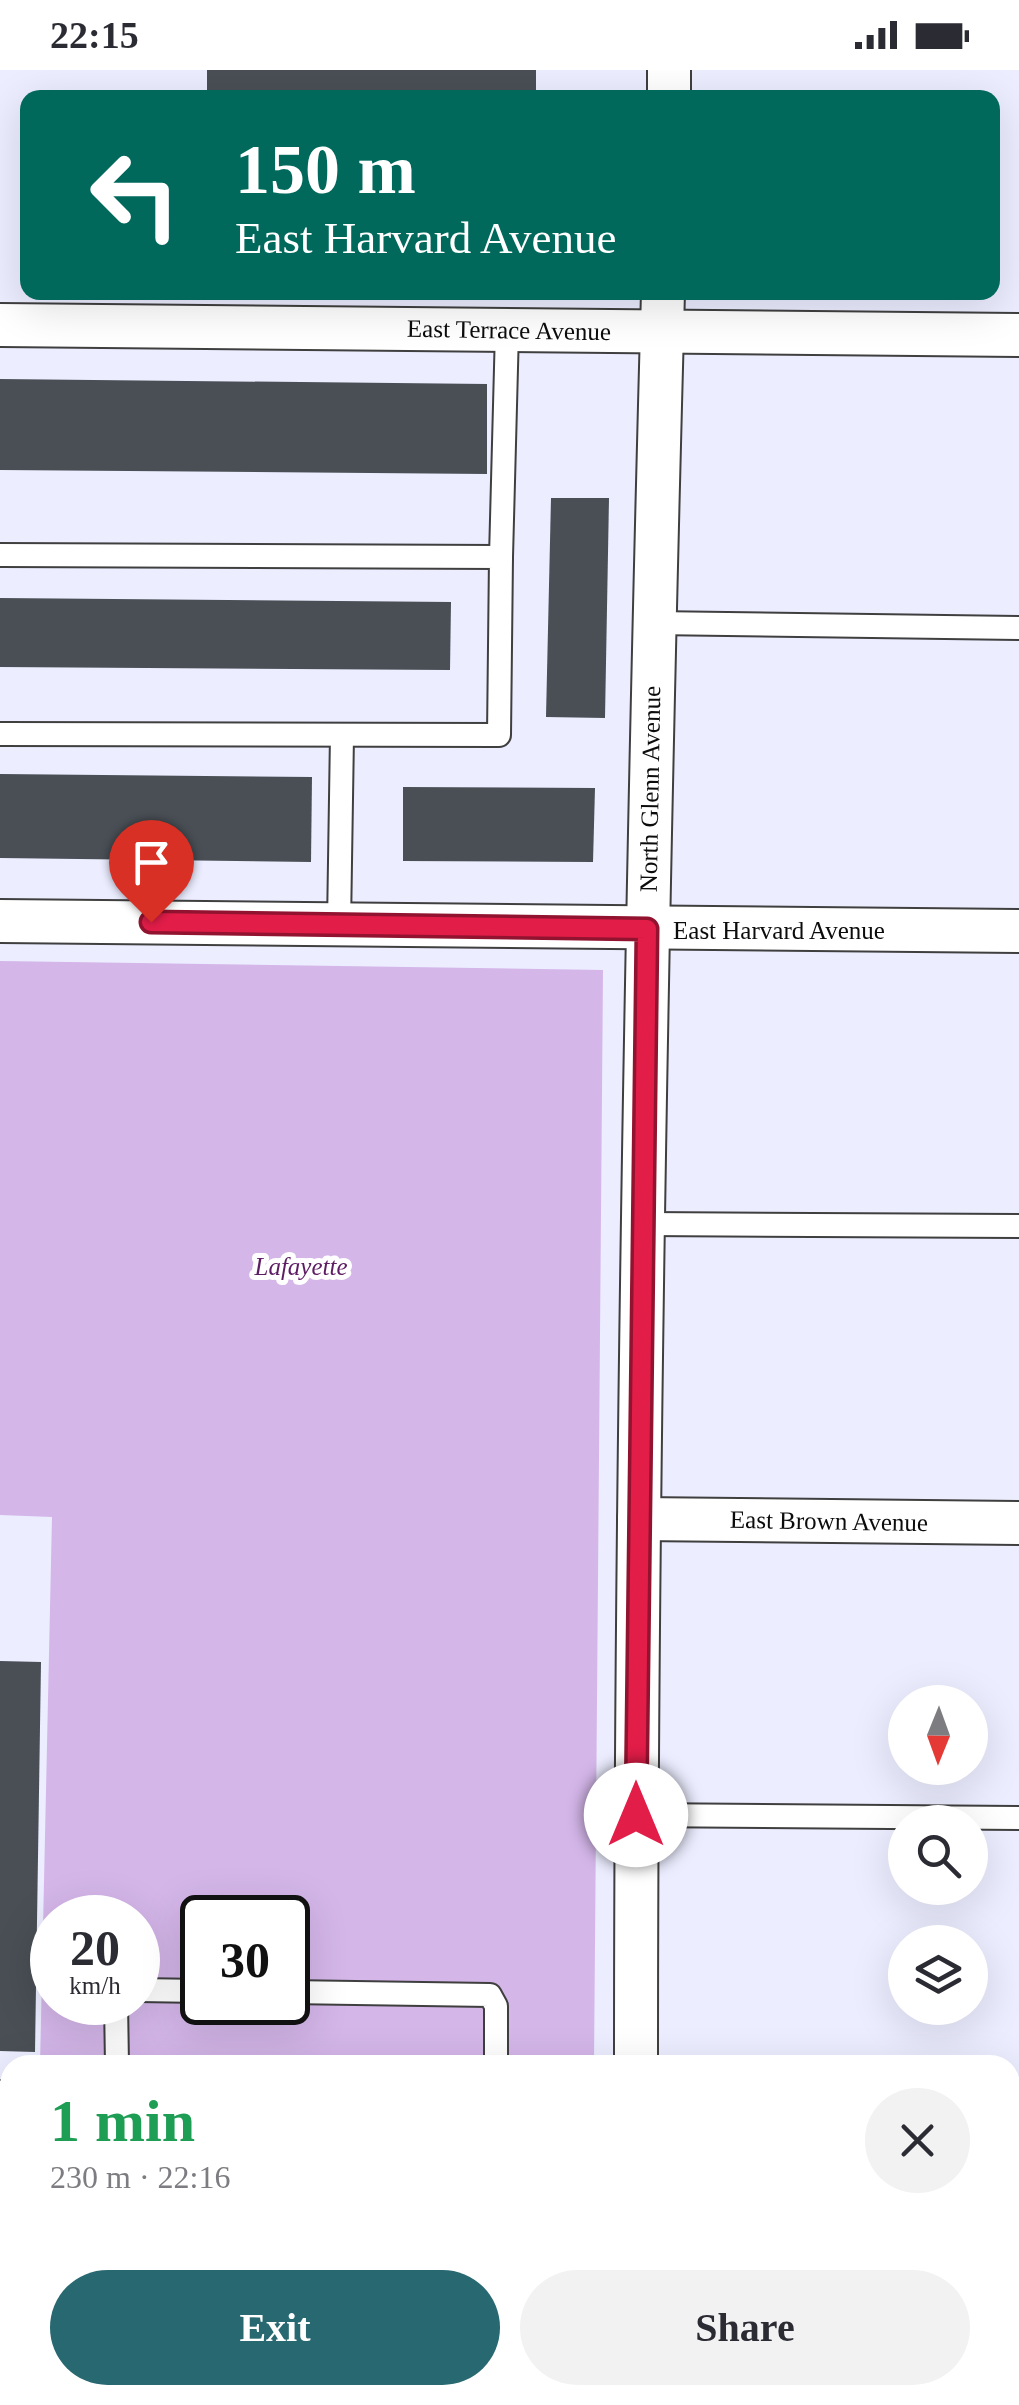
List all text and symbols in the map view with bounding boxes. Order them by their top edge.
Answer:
text: 22:15 [50,14,139,56]
icon: left [70,130,200,260]
text: 150 m [235,131,416,208]
text: East Harvard Avenue [235,213,617,263]
street label: East Terrace Avenue [407,315,611,345]
street label: North Glenn Avenue [635,686,665,892]
pin [109,820,194,923]
icon: arrive [124,835,179,890]
street label: East Harvard Avenue [673,917,885,944]
park label: Lafayette [253,1253,348,1280]
street label: East Brown Avenue [730,1506,928,1536]
north arrow [888,1685,988,1785]
map controls [888,1685,988,2025]
position arrow [584,1763,688,1867]
button: search [888,1805,988,1905]
speed limit sign: 30 [180,1895,310,2025]
text: 20 [70,1920,120,1976]
button: layers [888,1925,988,2025]
text: km/h [69,1972,121,1999]
text: 1 min [50,2088,195,2154]
button: close [865,2088,970,2193]
text: 230 m · 22:16 [50,2159,230,2195]
button: Exit [50,2270,500,2385]
button: Share [520,2270,970,2385]

